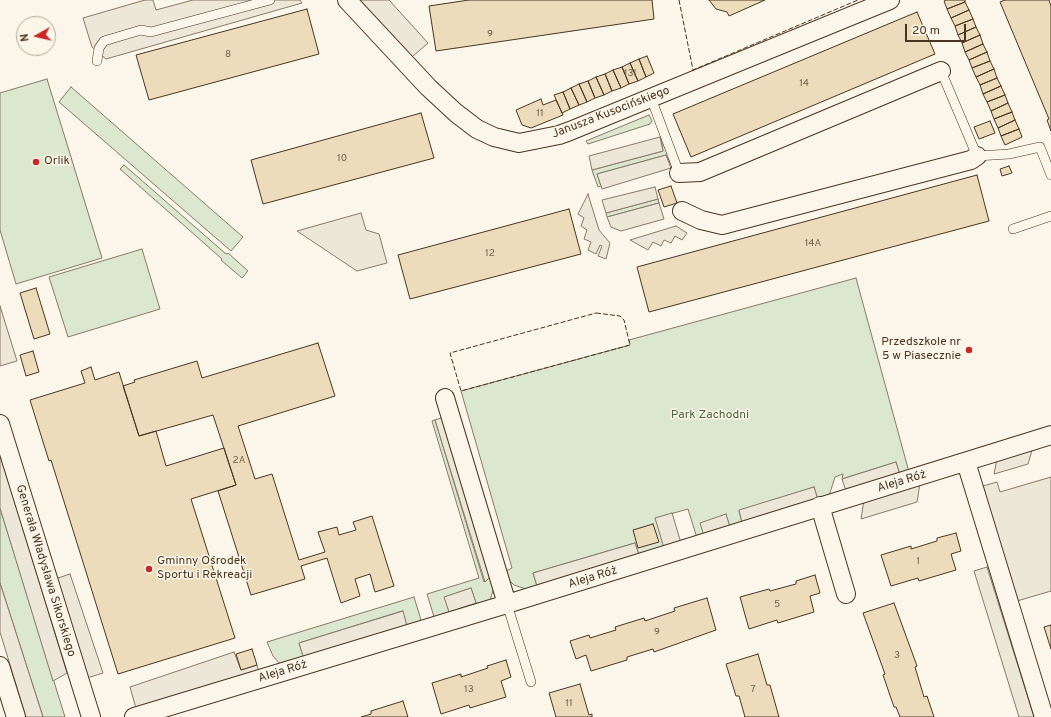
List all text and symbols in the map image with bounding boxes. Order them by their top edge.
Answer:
north arrow [16,16,56,56]
scale bar [907,16,968,42]
text: 20 m [912,23,940,39]
house number: 9 [487,29,493,41]
text: N [18,33,33,42]
house number: 8 [225,49,231,61]
house number: 13I [624,68,636,80]
house number: 14 [799,78,809,90]
street label: Janusza Kusocińskiego [550,84,672,142]
house number: 11 [536,108,544,120]
house number: 10 [337,153,347,165]
place label: Orlik [44,155,70,169]
marker: Orlik [31,157,41,167]
house number: 14A [805,238,821,250]
house number: 12 [485,248,495,260]
place label: Przedszkole nr 5 w Piasecznie [881,336,961,364]
marker: Przedszkole nr 5 w Piasecznie [964,345,974,355]
park label: Park Zachodni [671,409,749,423]
house number: 2A [233,455,245,467]
street label: Aleja Róż [876,468,928,496]
street label: Generała Władysława Sikorskiego [12,483,78,659]
place label: Gminny Ośrodek Sportu i Rekreacji [157,555,252,583]
house number: 1 [916,556,920,568]
marker: Gminny Ośrodek Sportu i Rekreacji [144,564,154,574]
street label: Aleja Róż [567,564,619,592]
house number: 5 [774,599,780,611]
house number: 9 [654,627,660,639]
house number: 3 [894,650,900,662]
street label: Aleja Róż [257,658,309,686]
house number: 13 [464,684,474,696]
house number: 7 [750,684,756,696]
house number: 11 [565,698,573,710]

